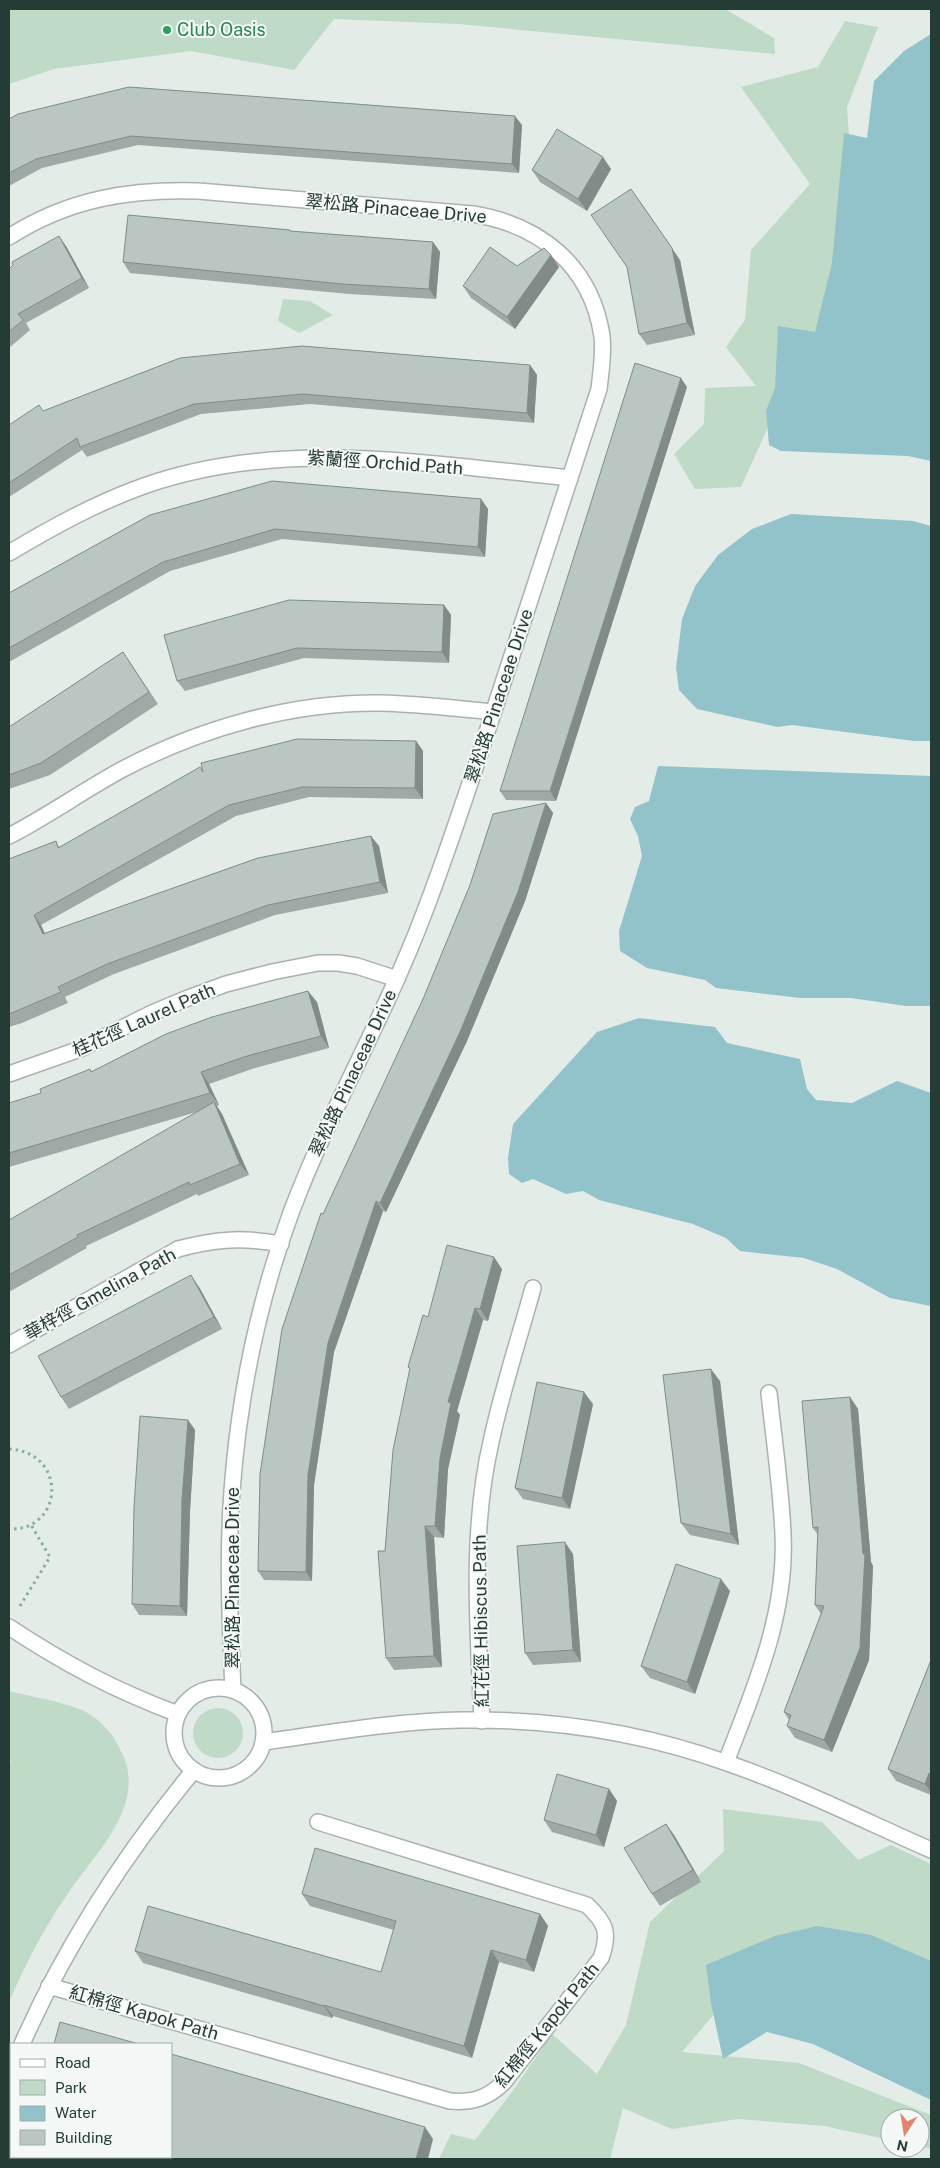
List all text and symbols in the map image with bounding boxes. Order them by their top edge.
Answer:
place label: Club Oasis [177,19,266,40]
marker: Club Oasis [161,24,173,36]
street label: 翠松路 Pinaceae Drive [304,190,488,227]
street label: 紫蘭徑 Orchid Path [306,447,464,478]
street label: 翠松路 Pinaceae Drive [460,606,537,786]
street label: 桂花徑 Laurel Path [69,979,218,1060]
street label: 翠松路 Pinaceae Drive [305,986,401,1160]
street label: 華梓徑 Gmelina Path [20,1243,179,1344]
street label: 翠松路 Pinaceae Drive [222,1487,243,1669]
street label: 紅花徑 Hibiscus Path [468,1534,493,1708]
street label: 紅棉徑 Kapok Path [490,1958,603,2091]
street label: 紅棉徑 Kapok Path [67,1981,221,2044]
legend [10,2043,172,2158]
text: Road [55,2054,91,2071]
text: Park [55,2079,87,2096]
text: Water [55,2104,97,2121]
north arrow [880,2108,930,2158]
text: Building [55,2129,113,2146]
text: N [895,2137,909,2155]

